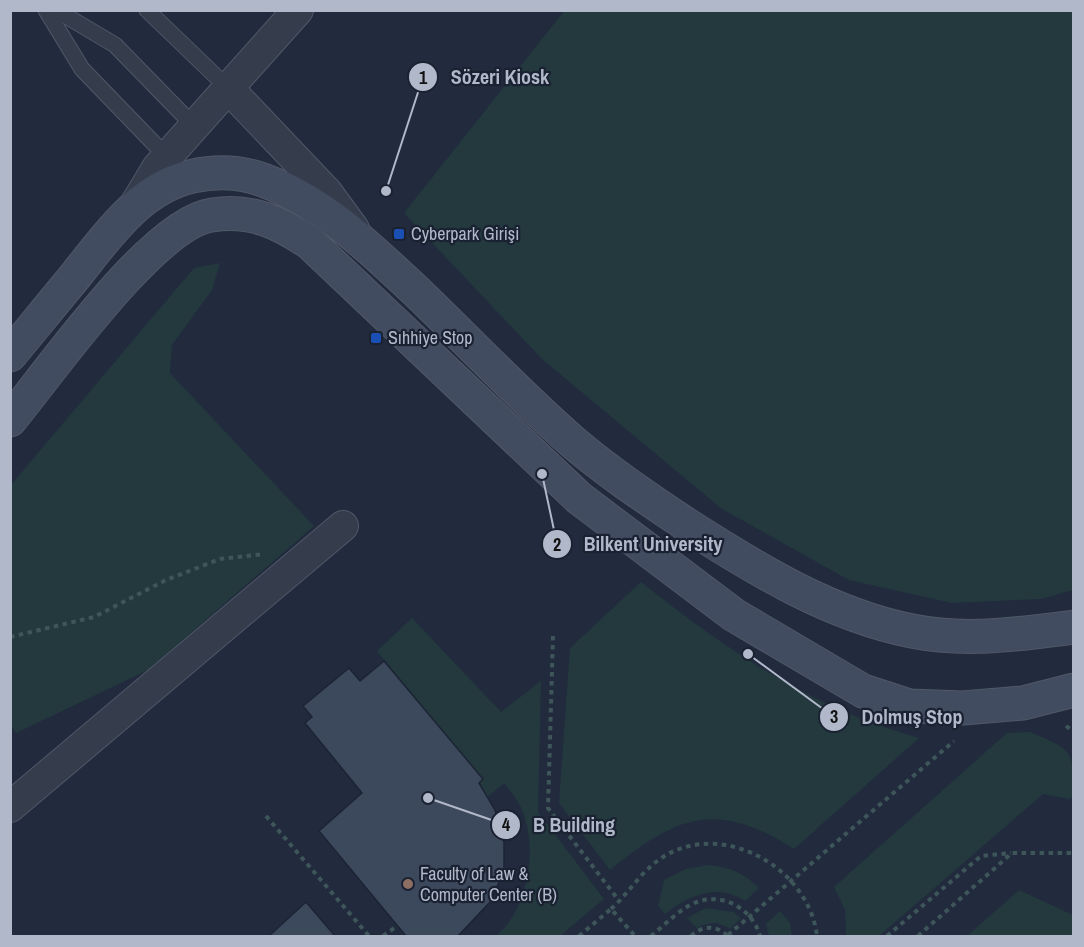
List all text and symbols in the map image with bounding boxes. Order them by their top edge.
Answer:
callout: Sözeri Kiosk [408,58,561,96]
text: Sözeri Kiosk [451,63,550,90]
text: 1 [419,65,428,90]
place label: Cyberpark Girişi [411,221,519,246]
marker: Cyberpark Girişi [392,227,406,241]
place label: Sıhhiye Stop [388,325,473,350]
marker: Sıhhiye Stop [369,331,383,345]
callout: Bilkent University [542,525,735,563]
text: Bilkent University [584,530,723,557]
text: 2 [553,532,561,557]
callout: Dolmuş Stop [819,698,975,736]
text: Dolmuş Stop [861,703,963,730]
text: 3 [830,704,838,729]
callout: B Building [491,806,627,844]
text: B Building [533,811,615,838]
text: 4 [502,812,511,837]
place label: Faculty of Law & Computer Center (B) [420,861,557,907]
marker: Faculty of Law & Computer Center (B) [401,877,415,891]

